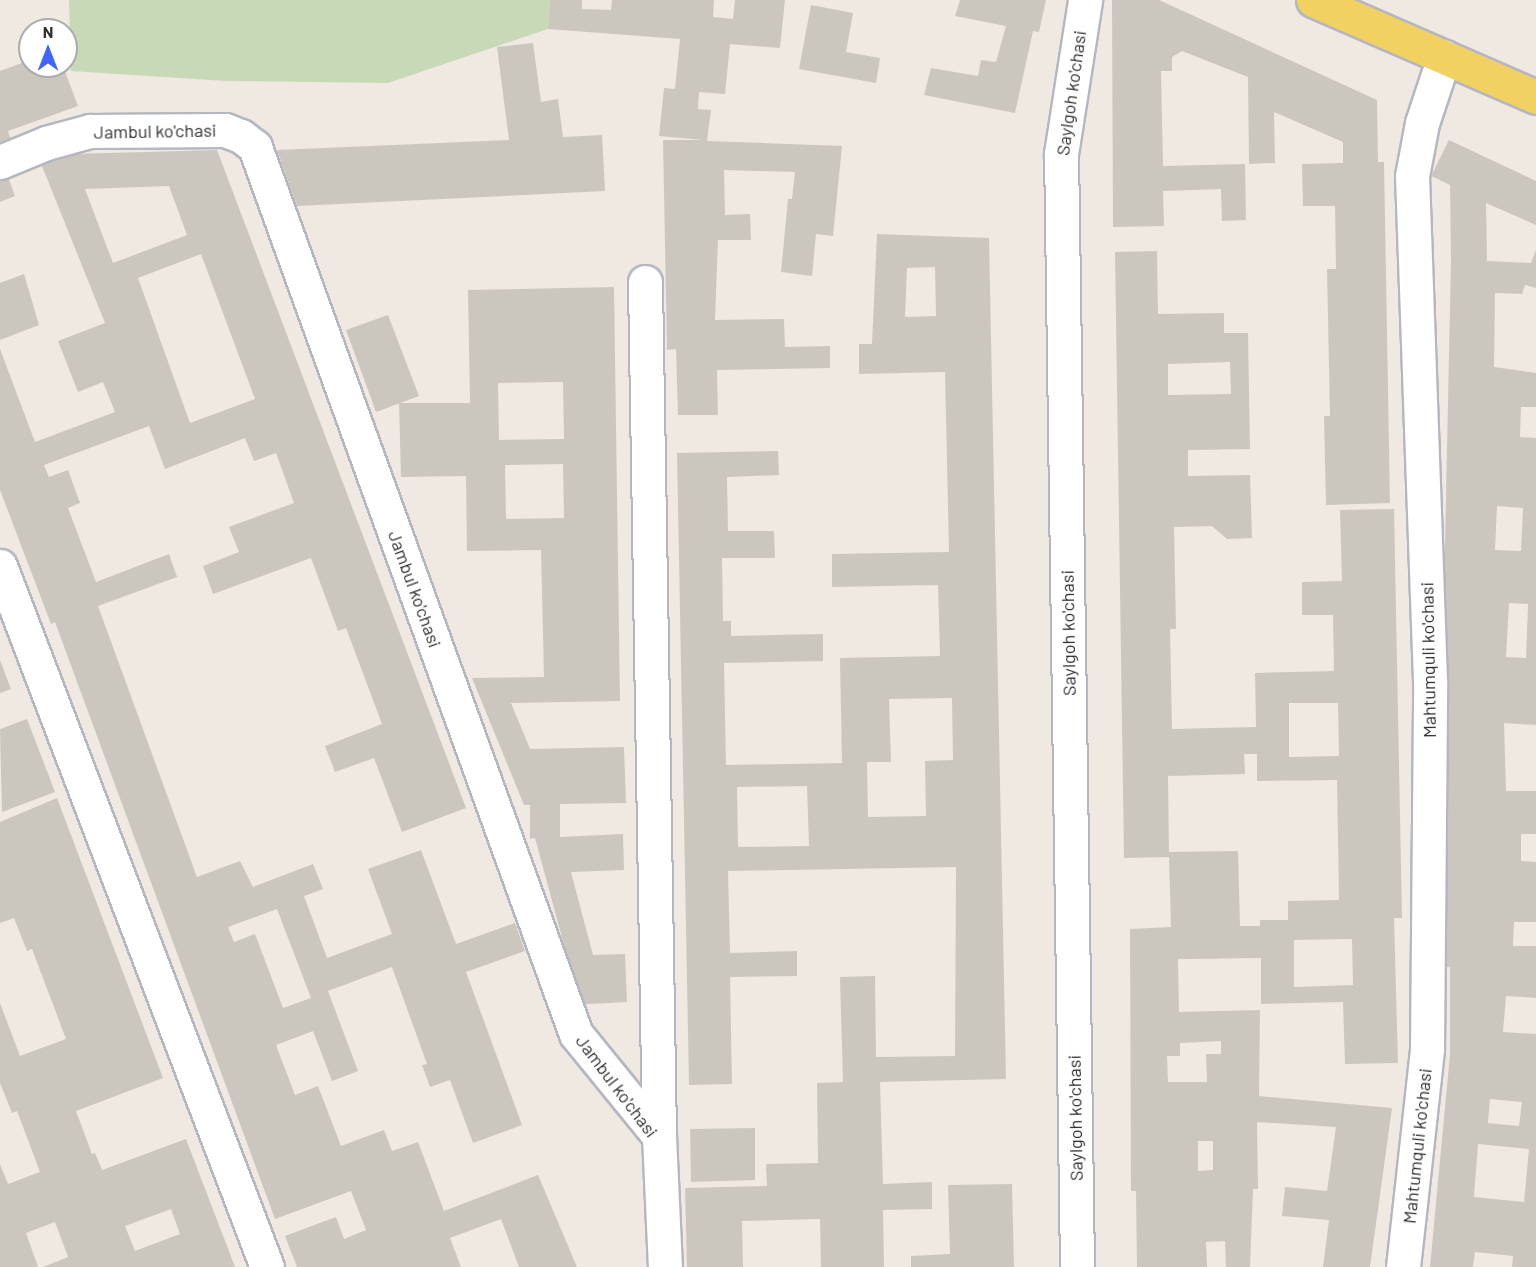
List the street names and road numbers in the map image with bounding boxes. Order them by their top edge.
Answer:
street label: Saylgoh ko'chasi [1052,29,1090,157]
street label: Jambul ko'chasi [93,119,217,143]
street label: Jambul ko'chasi [384,528,446,650]
street label: Saylgoh ko'chasi [1056,570,1080,696]
street label: Mahtumquli ko'chasi [1416,582,1440,738]
street label: Jambul ko'chasi [571,1030,663,1142]
street label: Saylgoh ko'chasi [1063,1055,1087,1181]
street label: Mahtumquli ko'chasi [1398,1067,1436,1225]

